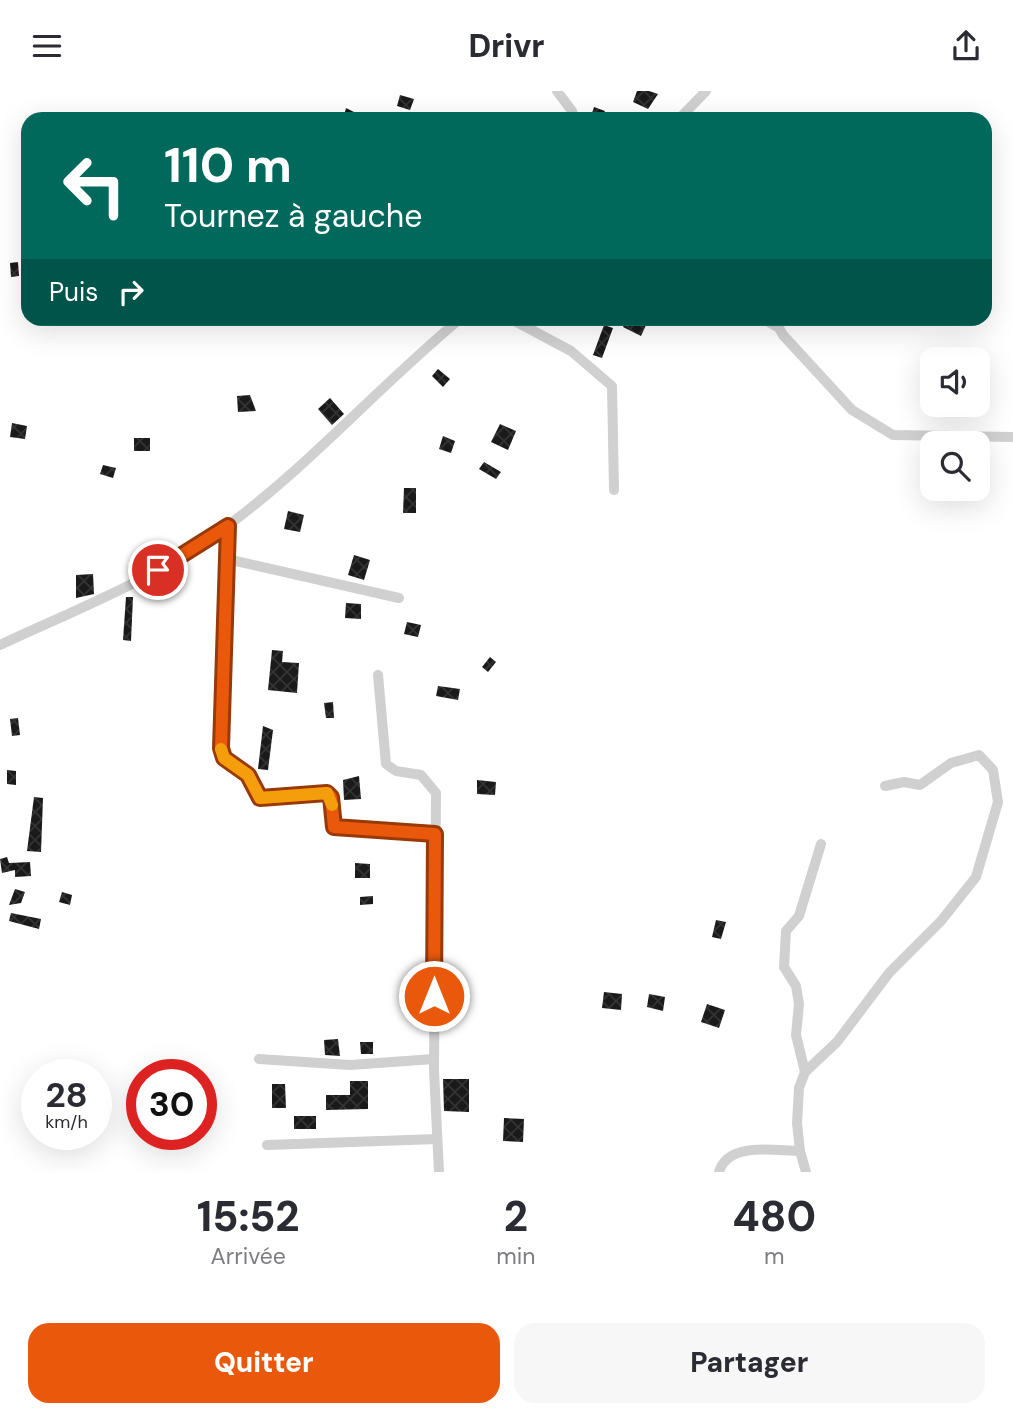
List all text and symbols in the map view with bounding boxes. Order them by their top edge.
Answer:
text: Drivr [468,25,545,67]
icon: menu [28,27,66,65]
icon: share [947,27,985,65]
text: 110 m [164,133,292,197]
icon: left [49,140,140,231]
text: Tournez à gauche [164,195,422,237]
icon: right [112,273,150,311]
text: Puis [49,275,98,309]
map controls [920,347,990,501]
button: sound [920,347,990,417]
button: search [920,431,990,501]
pin [128,540,188,600]
icon: arrive [139,551,177,589]
position arrow [397,959,471,1033]
speed limit sign: 30 [126,1059,217,1150]
text: 28 [45,1072,88,1118]
text: km/h [45,1110,88,1134]
text: 15:52 [197,1189,300,1244]
text: 2 [504,1189,528,1244]
text: 480 [732,1189,816,1244]
text: Arrivée [210,1241,286,1271]
text: min [496,1241,536,1271]
text: m [764,1241,785,1271]
button: Quitter [28,1323,500,1403]
button: Partager [514,1323,985,1403]

